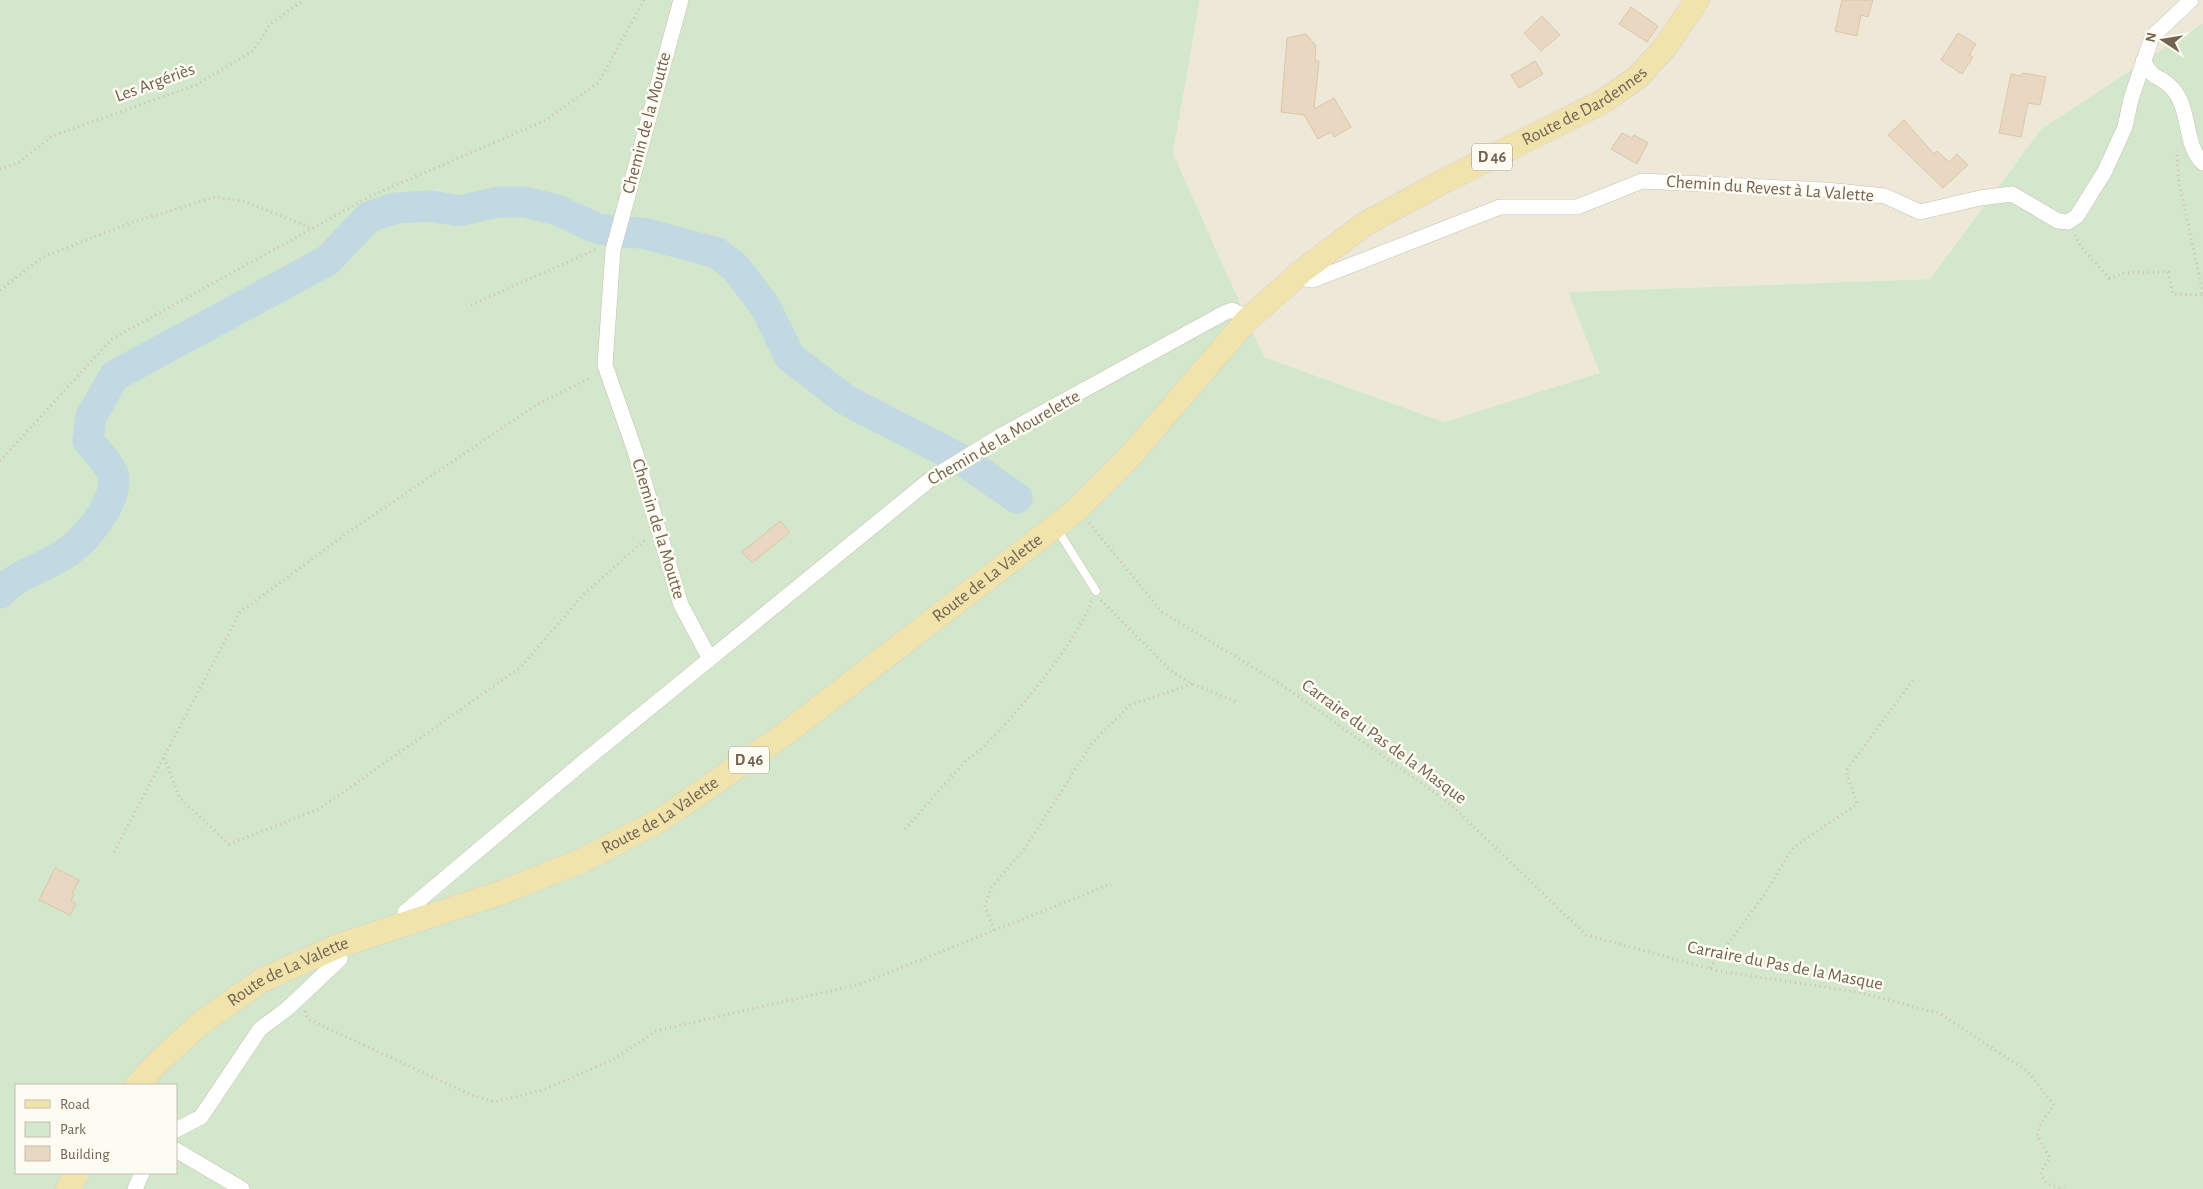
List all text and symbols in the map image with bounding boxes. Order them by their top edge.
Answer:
north arrow [2138,15,2188,65]
text: N [2143,31,2159,44]
street label: Chemin de la Moutte [619,50,675,196]
street label: Les Argériès [113,60,197,106]
street label: Route de Dardennes [1519,64,1651,149]
road number: D 46 [1472,144,1512,170]
street label: Chemin du Revest à La Valette [1666,173,1874,205]
street label: Chemin de la Mourelette [925,387,1083,489]
street label: Chemin de la Moutte [628,457,688,601]
street label: Route de La Valette [929,530,1046,626]
street label: Carraire du Pas de la Masque [1298,676,1470,808]
road number: D 46 [729,746,769,774]
street label: Route de La Valette [599,774,722,858]
street label: Route de La Valette [224,934,351,1010]
street label: Carraire du Pas de la Masque [1686,938,1884,994]
legend [15,1084,178,1174]
text: Road [60,1097,90,1112]
text: Park [60,1122,86,1137]
text: Building [60,1147,110,1162]

